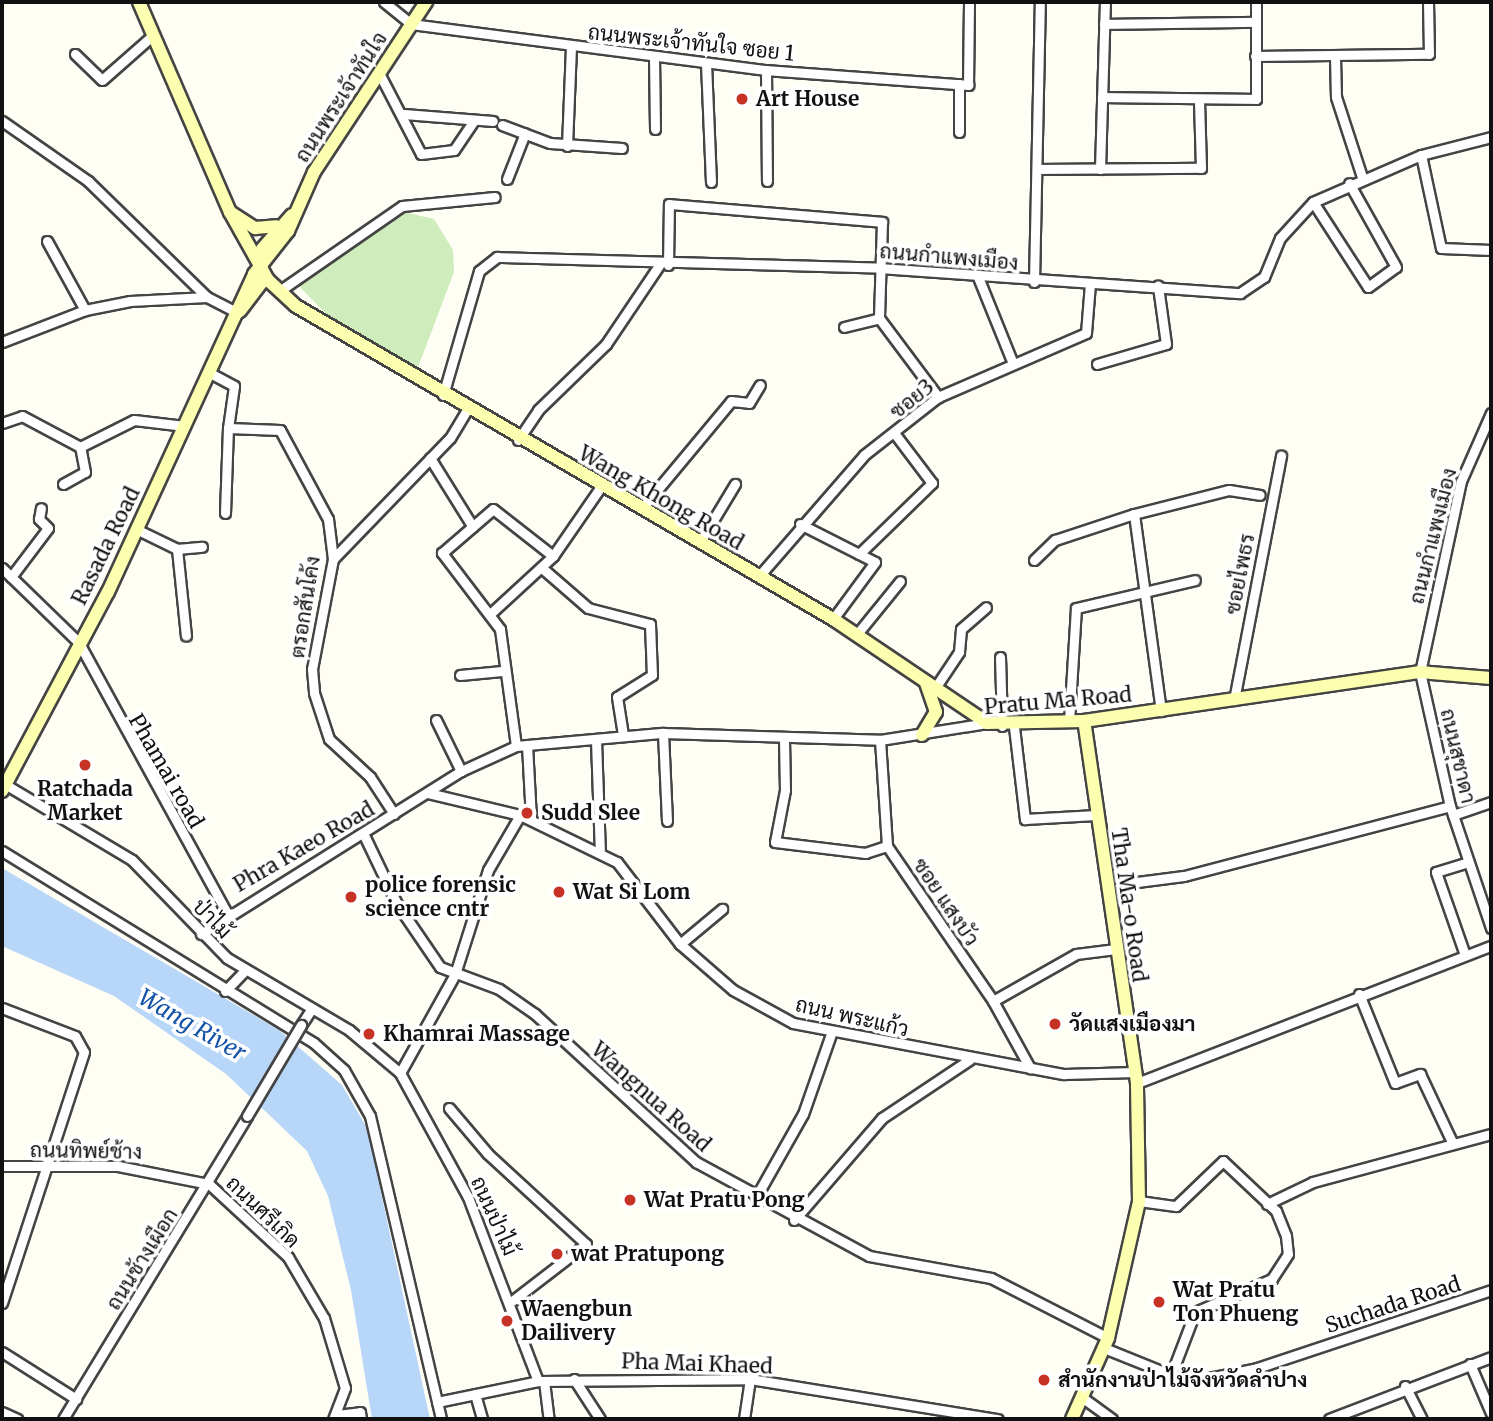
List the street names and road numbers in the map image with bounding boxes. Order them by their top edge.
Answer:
street label: ถนนพระเจ้าทันใจ ซอย 1 [587,20,795,66]
street label: ถนนพระเจ้าทันใจ [289,27,393,167]
street label: ถนนกำแพงเมือง [879,238,1019,276]
street label: ซอย3 [885,374,939,424]
street label: Wang Khong Road [574,441,748,555]
street label: ถนนกำแพงเมือง [1404,465,1462,607]
street label: Rasada Road [67,483,145,609]
street label: ซอยไพธร [1220,531,1260,617]
street label: ตรอกสันโค้ง [284,554,326,660]
street label: Pratu Ma Road [983,682,1133,720]
street label: ถนนสุชาดา [1435,706,1481,806]
street label: Phamai road [123,709,209,833]
street label: Phra Kaeo Road [229,796,379,898]
street label: Tha Ma-o Road [1106,826,1152,984]
street label: ซอย แสงบัว [907,853,985,951]
street label: ป่าไม้ [187,894,237,944]
street label: ถนน พระแก้ว [793,992,911,1042]
street label: Wangnua Road [586,1037,716,1157]
street label: ถนนทิพย์ช้าง [30,1137,142,1165]
street label: ถนนศรีเกิด [221,1171,305,1253]
street label: ถนนป่าไม้ [465,1173,523,1259]
street label: ถนนช้างเผือก [101,1203,183,1315]
street label: Suchada Road [1322,1271,1464,1339]
street label: Pha Mai Khaed [621,1349,773,1379]

